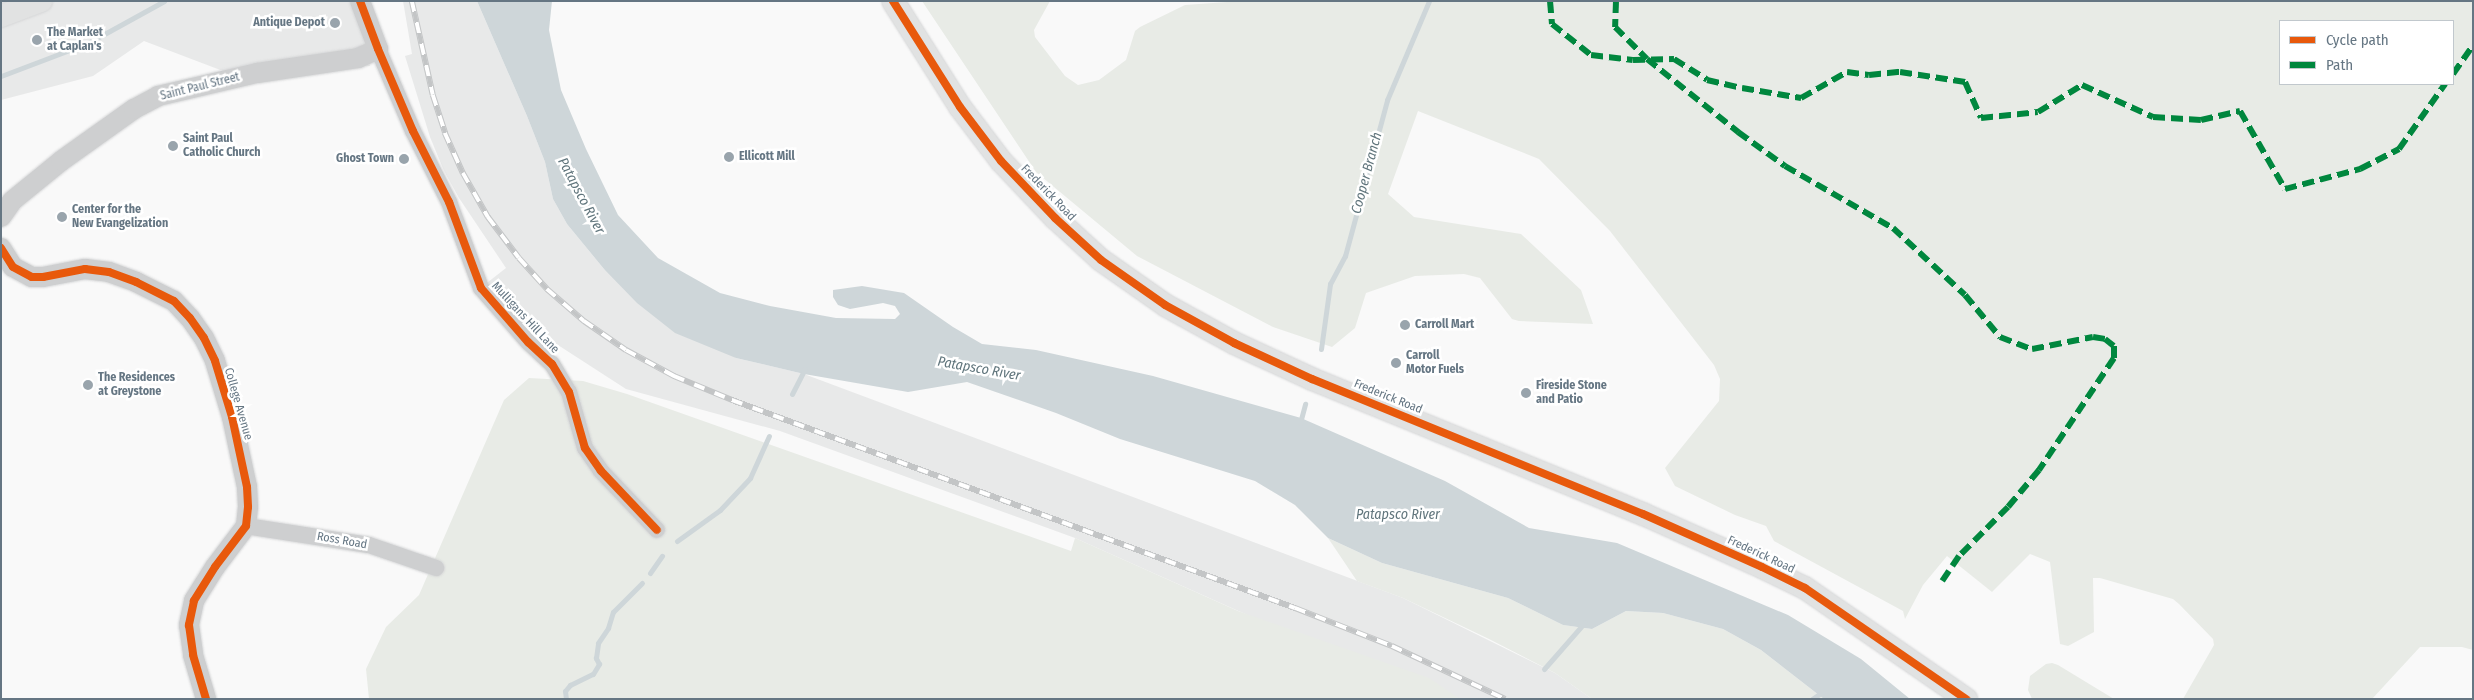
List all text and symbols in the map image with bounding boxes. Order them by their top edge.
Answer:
place label: Antique Depot [253,16,325,30]
marker: Antique Depot [329,17,341,29]
legend [2279,20,2454,85]
place label: The Market at Caplan's [47,26,103,54]
text: Cycle path [2326,31,2389,49]
marker: The Market at Caplan's [31,34,43,46]
text: Path [2326,56,2353,74]
street label: Saint Paul Street [159,70,241,104]
water label: Cooper Branch [1348,130,1386,216]
place label: Saint Paul Catholic Church [183,132,260,160]
marker: Saint Paul Catholic Church [167,140,179,152]
place label: Ellicott Mill [739,150,795,164]
marker: Ellicott Mill [723,151,735,163]
place label: Ghost Town [336,152,394,166]
marker: Ghost Town [398,153,410,165]
water label: Patapsco River [554,155,608,237]
street label: Frederick Road [1018,162,1078,224]
place label: Center for the New Evangelization [72,203,168,231]
marker: Center for the New Evangelization [56,211,68,223]
street label: Mulligans Hill Lane [488,279,562,357]
place label: Carroll Mart [1415,318,1474,332]
marker: Carroll Mart [1399,319,1411,331]
place label: Carroll Motor Fuels [1406,349,1464,377]
water label: Patapsco River [936,353,1022,385]
marker: Carroll Motor Fuels [1390,357,1402,369]
street label: College Avenue [221,366,255,442]
place label: The Residences at Greystone [98,371,175,399]
street label: Frederick Road [1352,377,1424,417]
marker: The Residences at Greystone [82,379,94,391]
place label: Fireside Stone and Patio [1536,379,1607,407]
marker: Fireside Stone and Patio [1520,387,1532,399]
water label: Patapsco River [1356,507,1440,523]
street label: Ross Road [316,530,368,552]
street label: Frederick Road [1725,533,1797,577]

